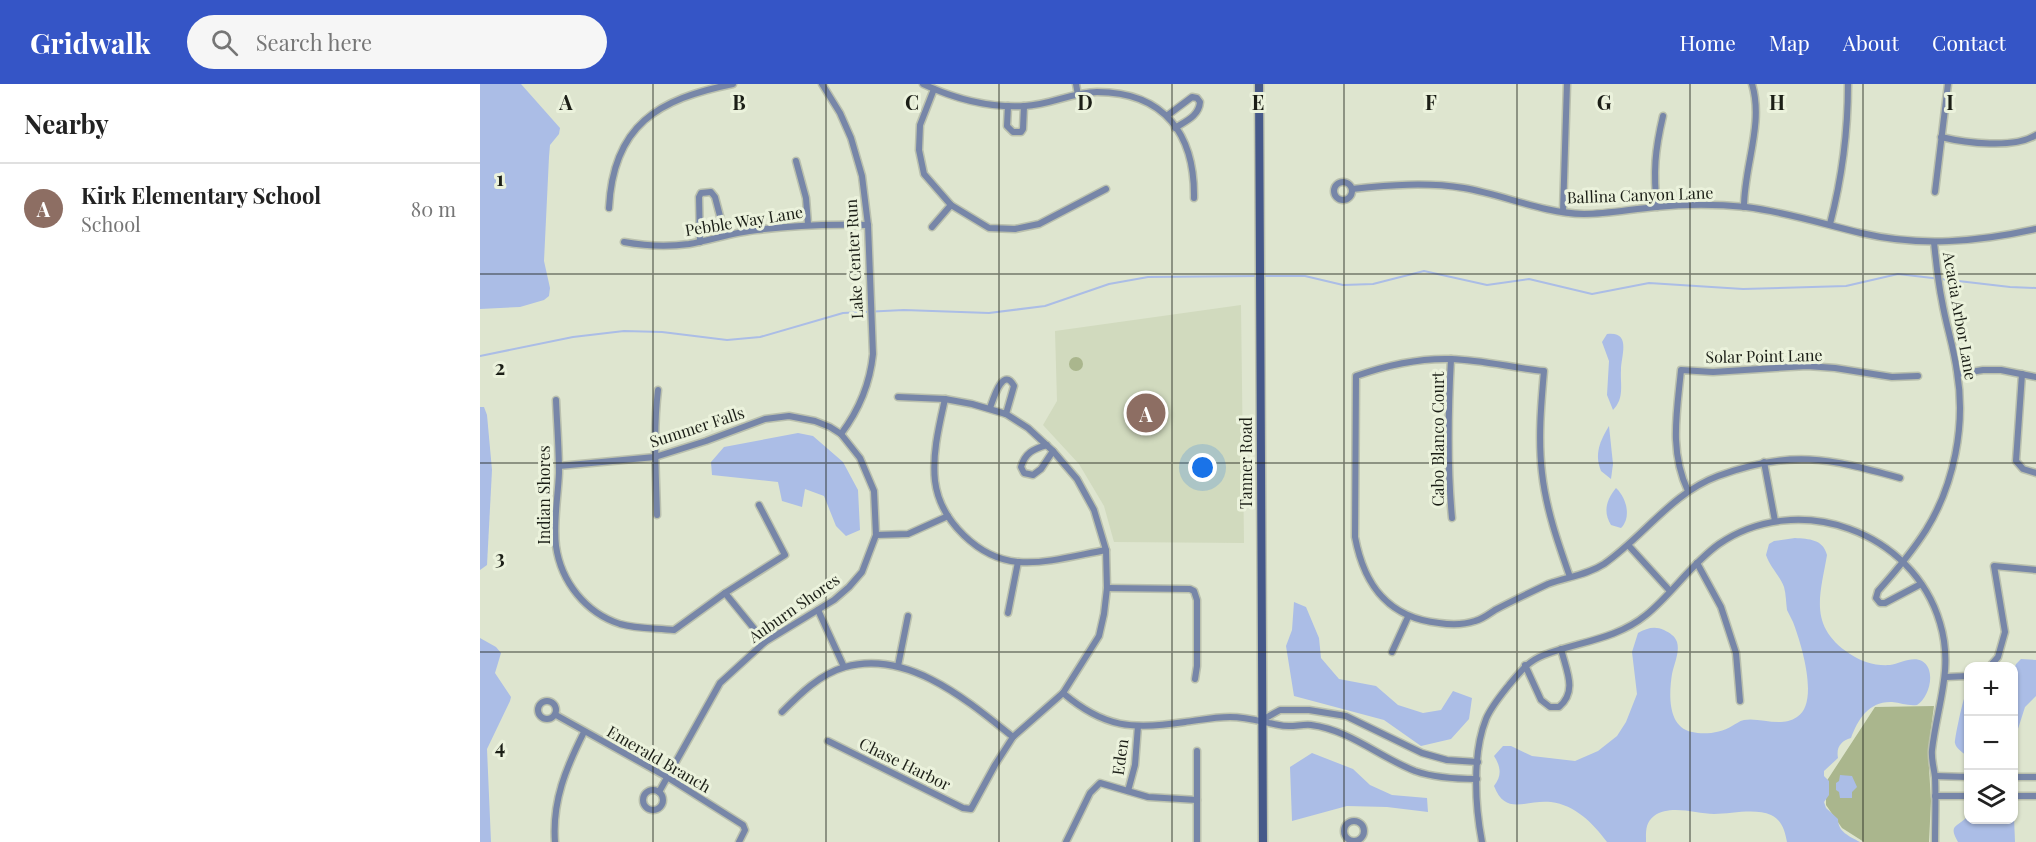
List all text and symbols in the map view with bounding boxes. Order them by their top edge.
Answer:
search box [187,15,607,69]
text: Gridwalk [30,24,151,61]
icon: search [208,26,241,59]
text: Search here [256,27,372,57]
text: Home [1680,28,1736,56]
text: Map [1769,28,1810,56]
text: About [1843,28,1899,56]
text: Contact [1932,28,2006,56]
text: A [558,88,573,115]
text: B [732,88,746,115]
text: C [905,88,919,115]
text: D [1077,88,1093,115]
text: E [1252,88,1264,115]
text: F [1425,88,1437,115]
text: G [1597,88,1612,115]
text: H [1769,88,1785,115]
text: I [1946,88,1954,115]
text: Nearby [24,106,109,141]
text: 1 [496,164,504,191]
text: Kirk Elementary School [81,180,321,210]
street label: Ballina Canyon Lane [1566,181,1714,208]
text: A [37,195,50,222]
text: 80 m [411,195,456,222]
street label: Lake Center Run [840,198,867,320]
street label: Pebble Way Lane [683,201,804,240]
text: School [81,210,141,237]
street label: Acacia Arbor Lane [1939,249,1982,382]
street label: Solar Point Lane [1705,344,1823,367]
text: 2 [495,353,505,380]
street label: Cabo Blanco Court [1427,371,1448,507]
pin: A [1126,390,1166,436]
street label: Summer Falls [647,401,747,452]
street label: Tanner Road [1235,417,1256,509]
street label: Indian Shores [533,445,554,545]
your location [1188,453,1217,482]
text: 3 [495,543,505,570]
street label: Auburn Shores [743,568,843,647]
map controls [1964,662,2018,824]
button: + [1964,662,2018,716]
button: − [1964,716,2018,770]
street label: Emerald Branch [604,720,715,797]
text: 4 [495,732,505,759]
street label: Chase Harbor [856,732,954,795]
street label: Eden [1107,737,1133,777]
button: layers [1964,770,2018,824]

